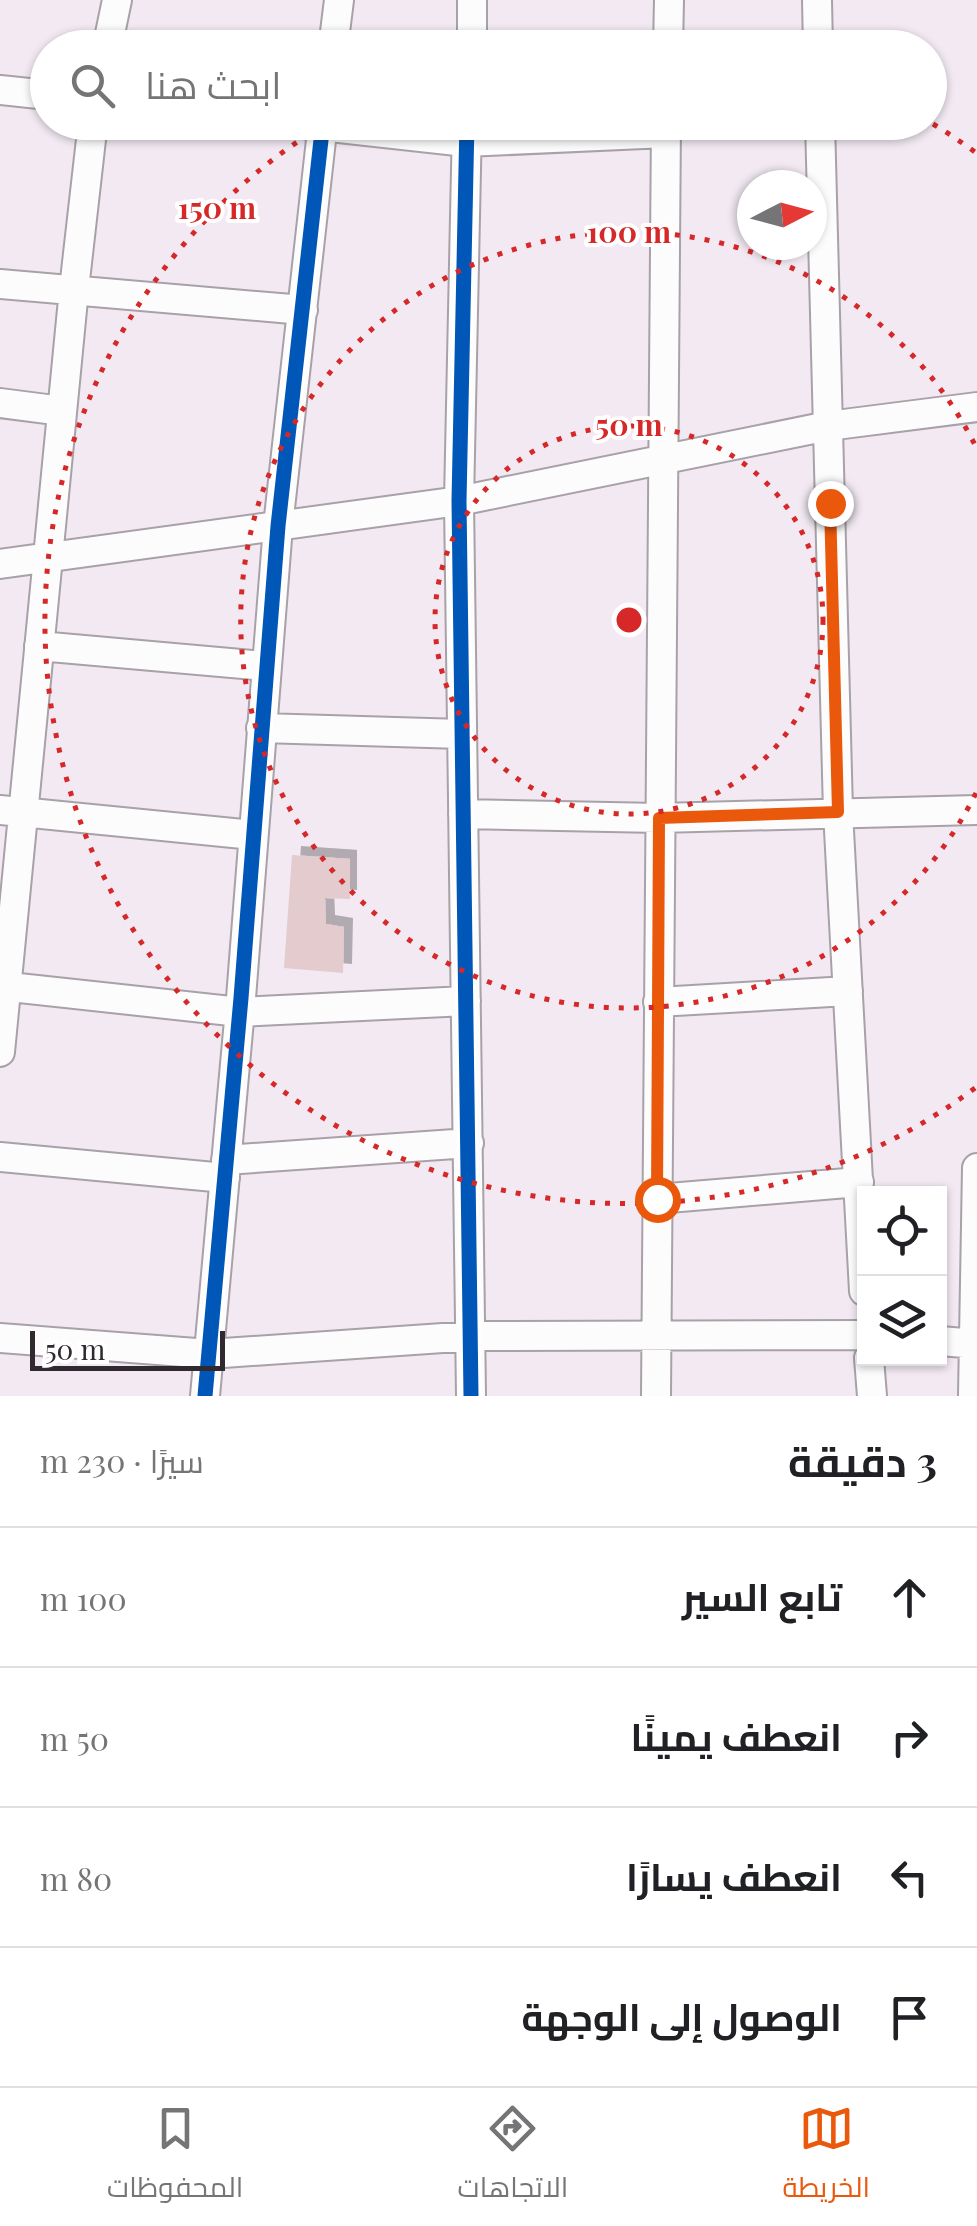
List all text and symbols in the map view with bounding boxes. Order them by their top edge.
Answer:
search box [30,30,947,140]
icon: search [65,58,120,113]
text: ابحث هنا [145,58,281,109]
north arrow [737,170,827,260]
text: 150 m [178,187,256,227]
text: 100 m [587,211,671,251]
text: 50 m [595,404,663,444]
route end [808,481,854,527]
centre of rings [611,602,647,638]
route start [635,1177,681,1223]
map controls [857,1186,947,1366]
button: locate [857,1186,947,1276]
button: layers [857,1276,947,1366]
scale bar [30,1326,225,1370]
text: 50 m [45,1330,105,1367]
text: 3 دقيقة [788,1432,937,1488]
text: سيرًا · 230 m [40,1438,204,1481]
text: تابع السير [682,1570,842,1621]
icon: ahead [882,1570,937,1625]
text: 100 m [40,1576,127,1619]
text: انعطف يمينًا [631,1710,842,1761]
icon: right [882,1710,937,1765]
text: 50 m [40,1716,109,1759]
text: انعطف يسارًا [626,1850,842,1901]
icon: left [882,1850,937,1905]
text: 80 m [40,1856,112,1899]
text: الوصول إلى الوجهة [522,1990,842,2041]
icon: arrive [882,1990,937,2045]
tab: المحفوظات [107,2101,243,2213]
tab: الاتجاهات [458,2101,568,2213]
tab: الخريطة [783,2101,870,2213]

